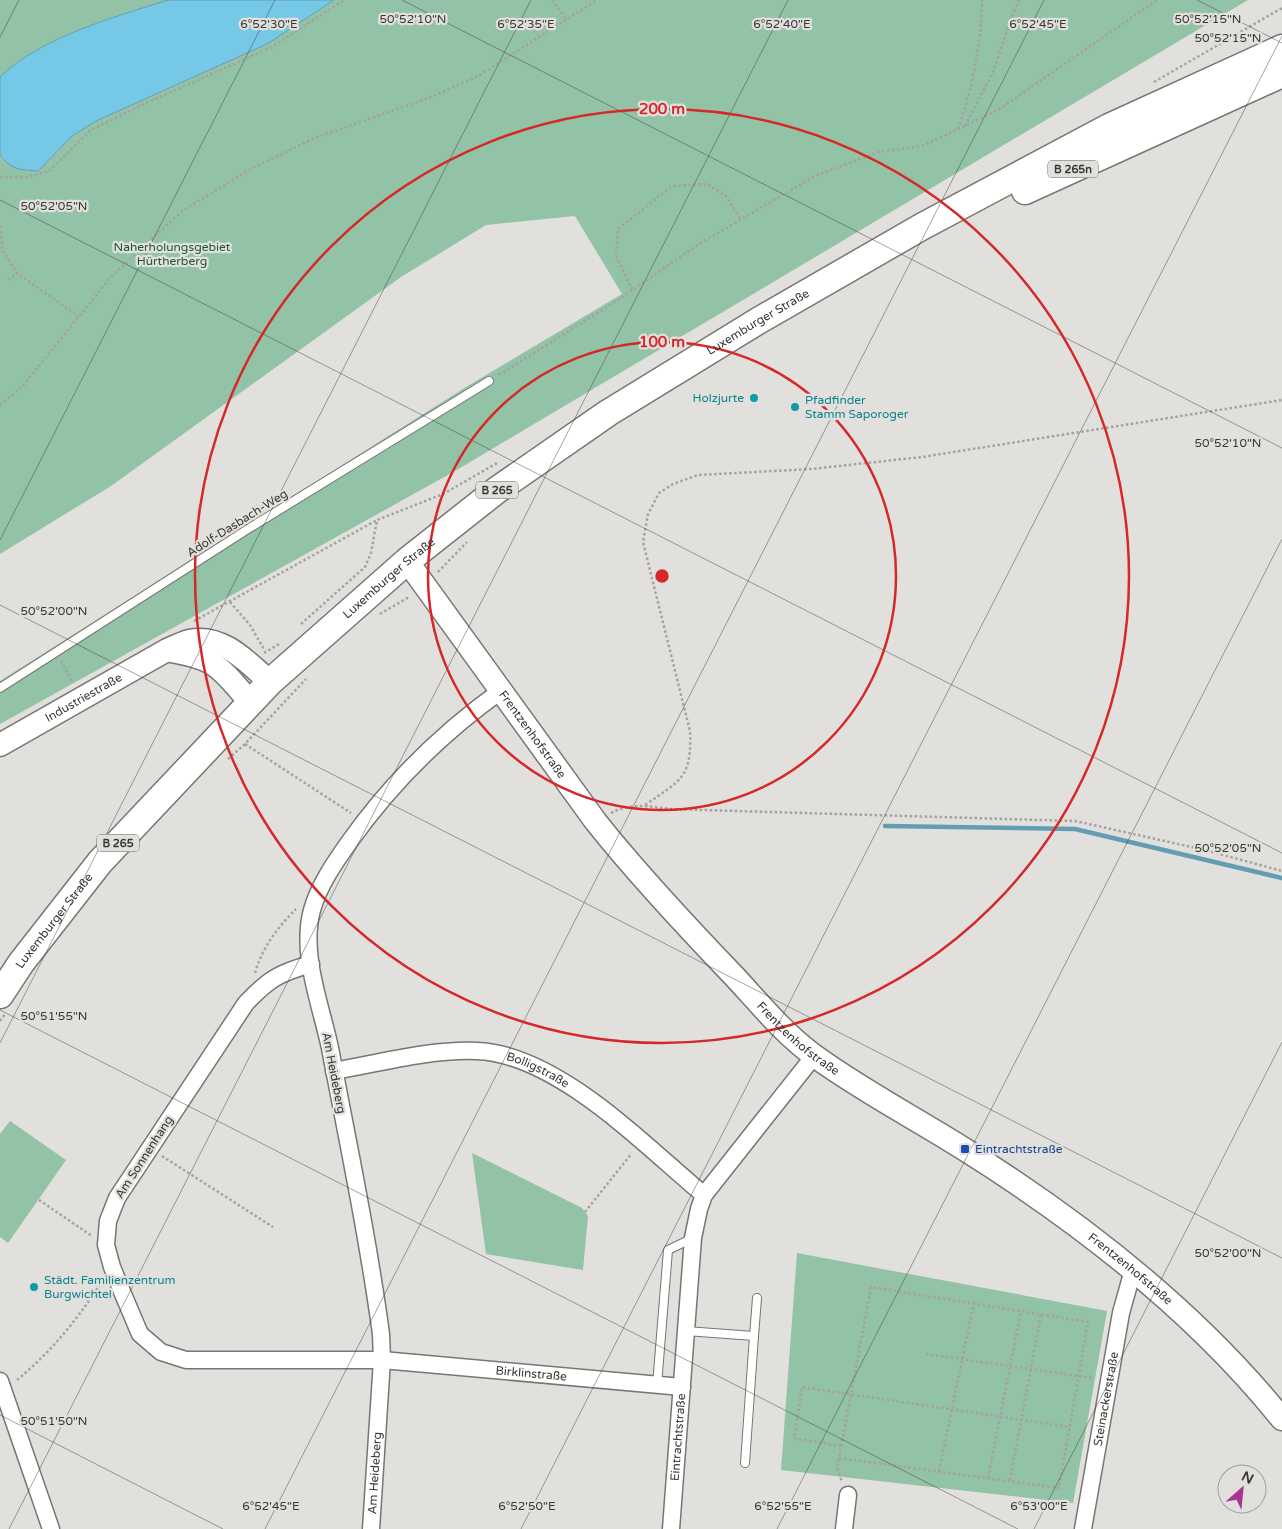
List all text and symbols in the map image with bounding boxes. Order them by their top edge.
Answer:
text: 50°52'10"N [380,12,447,26]
text: 50°52'15"N [1175,12,1242,26]
text: 6°52'30"E [240,17,298,31]
text: 6°52'35"E [497,17,555,31]
text: 6°52'40"E [753,17,811,31]
text: 6°52'45"E [1009,17,1067,31]
text: 50°52'15"N [1195,31,1262,45]
text: 200 m [639,100,685,118]
road number: B 265n [1048,160,1098,178]
text: 50°52'05"N [21,199,88,213]
park label: Naherholungsgebiet Hürtherberg [114,240,231,268]
street label: Luxemburger Straße [704,286,812,358]
text: 100 m [639,333,685,351]
place label: Holzjurte [693,391,744,405]
marker: Holzjurte [748,392,760,404]
place label: Pfadfinder Stamm Saporoger [805,393,909,421]
marker: Pfadfinder Stamm Saporoger [789,401,801,413]
text: 50°52'10"N [1195,436,1262,450]
road number: B 265 [476,482,518,498]
street label: Adolf-Dasbach-Weg [184,486,290,560]
street label: Luxemburger Straße [340,535,438,621]
centre of rings [653,567,671,585]
text: 50°52'00"N [21,604,88,618]
street label: Industriestraße [43,670,124,725]
street label: Frentzenhofstraße [496,688,569,781]
road number: B 265 [97,834,139,851]
text: 50°52'05"N [1195,841,1262,855]
street label: Luxemburger Straße [13,870,96,971]
street label: Frentzenhofstraße [754,999,842,1078]
text: 50°51'55"N [21,1009,88,1023]
street label: Am Heideberg [319,1031,349,1115]
street label: Bolligstraße [505,1049,572,1091]
street label: Am Sonnenhang [112,1113,176,1201]
place label: Eintrachtstraße [975,1142,1063,1156]
marker: Eintrachtstraße [959,1143,971,1155]
street label: Frentzenhofstraße [1085,1230,1175,1308]
text: 50°52'00"N [1195,1246,1262,1260]
place label: Städt. Familienzentrum Burgwichtel [44,1273,176,1301]
marker: Städt. Familienzentrum Burgwichtel [28,1281,40,1293]
street label: Steinackerstraße [1091,1351,1121,1447]
street label: Birklinstraße [495,1363,568,1384]
street label: Eintrachtstraße [668,1393,688,1482]
text: 50°51'50"N [21,1414,88,1428]
street label: Am Heideberg [365,1432,384,1515]
north arrow [1217,1464,1267,1514]
text: N [1239,1468,1257,1488]
text: 6°52'45"E [242,1499,300,1513]
text: 6°52'50"E [498,1499,556,1513]
text: 6°52'55"E [754,1499,812,1513]
text: 6°53'00"E [1010,1499,1068,1513]

